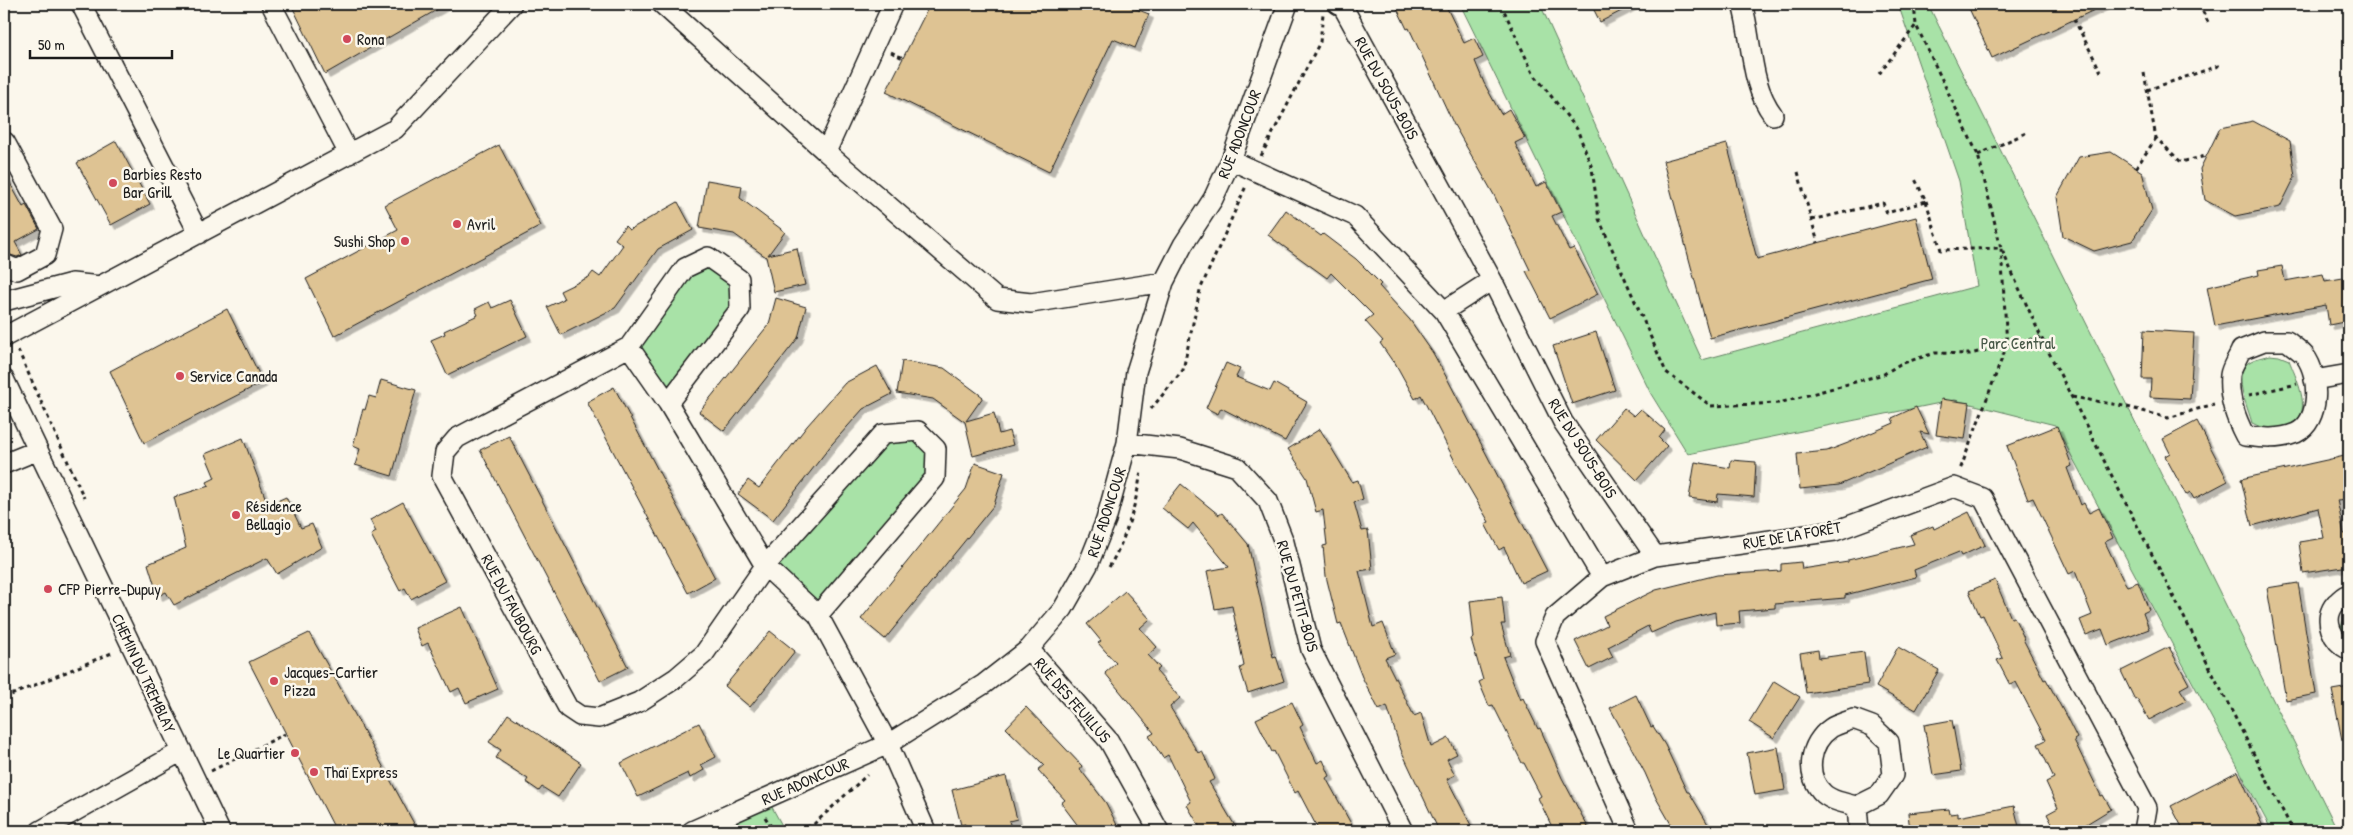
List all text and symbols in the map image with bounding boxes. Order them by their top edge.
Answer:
scale bar [30,28,172,60]
place label: Rona [357,28,384,50]
marker: Rona [341,33,353,45]
street label: RUE DU SOUS-BOIS [1350,33,1425,144]
text: 50 m [38,34,65,55]
street label: RUE ADONCOUR [1212,86,1266,182]
place label: Barbies Resto Bar Grill [123,163,202,203]
marker: Barbies Resto Bar Grill [107,177,119,189]
place label: Avril [467,213,496,235]
marker: Avril [451,218,463,230]
place label: Sushi Shop [334,230,395,252]
marker: Sushi Shop [399,235,411,247]
park label: Parc Central [1981,332,2056,354]
place label: Service Canada [190,365,277,387]
marker: Service Canada [174,370,186,382]
street label: RUE DU SOUS-BOIS [1544,394,1623,503]
street label: RUE ADONCOUR [1081,464,1131,560]
place label: Résidence Bellagio [246,495,302,535]
marker: Résidence Bellagio [230,509,242,521]
street label: RUE DE LA FORÊT [1741,515,1843,554]
street label: RUE DU PETIT-BOIS [1272,538,1325,655]
street label: RUE DU FAUBOURG [476,550,548,658]
place label: CFP Pierre-Dupuy [58,578,161,600]
marker: CFP Pierre-Dupuy [42,583,54,595]
street label: CHEMIN DU TREMBLAY [107,610,181,736]
street label: RUE DES FEUILLUS [1030,653,1117,748]
place label: Jacques-Cartier Pizza [284,661,378,701]
marker: Jacques-Cartier Pizza [268,675,280,687]
place label: Le Quartier [218,742,285,764]
marker: Le Quartier [289,747,301,759]
street label: RUE ADONCOUR [758,752,852,810]
place label: Thaï Express [324,761,398,783]
marker: Thaï Express [308,766,320,778]

